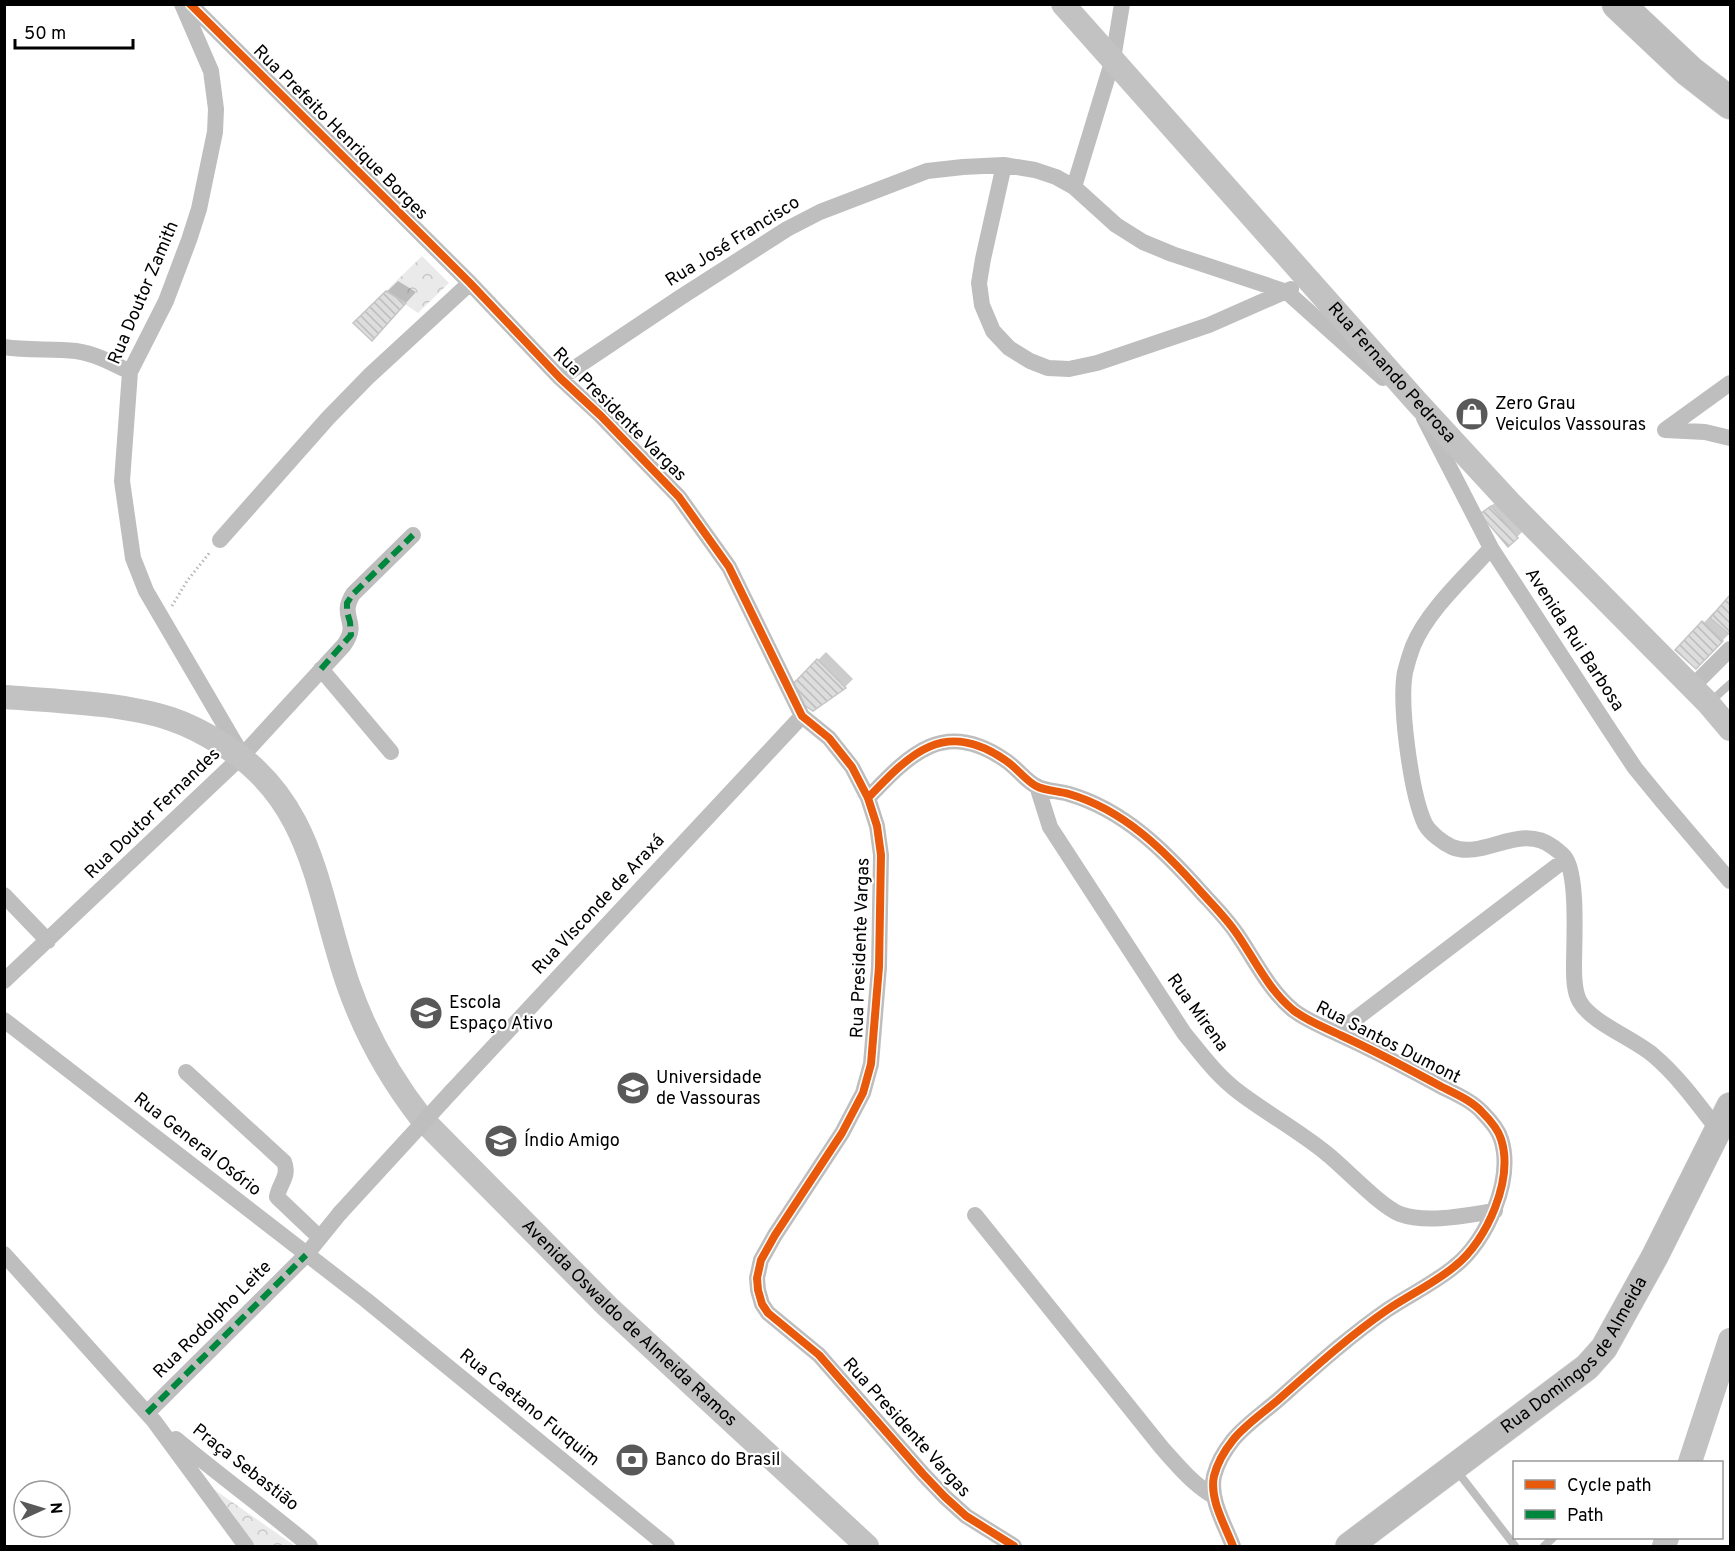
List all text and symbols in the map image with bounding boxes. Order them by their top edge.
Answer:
scale bar [15,12,134,50]
text: 50 m [24,23,66,46]
street label: Rua Prefeito Henrique Borges [248,41,432,225]
street label: Rua José Francisco [662,191,804,293]
street label: Rua Doutor Zamith [103,218,185,368]
street label: Rua Fernando Pedrosa [1322,298,1461,448]
street label: Rua Presidente Vargas [547,343,691,487]
place label: Zero Grau Veiculos Vassouras [1495,393,1646,437]
shop icon: Zero Grau Veiculos Vassouras [1454,396,1490,432]
street label: Avenida Rui Barbosa [1519,564,1629,716]
street label: Rua Doutor Fernandes [80,743,226,885]
street label: Rua VIsconde de Araxá [528,830,670,980]
street label: Rua Presidente Vargas [846,857,876,1039]
street label: Rua Mirena [1161,970,1233,1056]
place label: Escola Espaço Ativo [449,992,553,1036]
school or university icon: Escola Espaço Ativo [408,995,444,1031]
street label: Rua Santos Dumont [1312,996,1464,1090]
place label: Universidade de Vassouras [656,1067,762,1111]
school or university icon: Universidade de Vassouras [615,1070,651,1106]
street label: Rua General Osório [129,1088,265,1202]
school or university icon: Índio Amigo [483,1123,519,1159]
place label: Índio Amigo [524,1128,620,1153]
street label: Avenida Oswaldo de Almeida Ramos [516,1214,742,1432]
street label: Rua Rodolpho Leite [149,1256,277,1384]
street label: Rua Domingos de Almeida [1496,1273,1653,1439]
street label: Rua Caetano Furquim [454,1344,604,1472]
street label: Rua Presidente Vargas [837,1353,975,1503]
street label: Praça Sebastião [187,1419,303,1517]
bank icon: Banco do Brasil [614,1442,650,1478]
place label: Banco do Brasil [655,1449,781,1472]
legend [1513,1461,1723,1539]
text: Cycle path [1567,1475,1652,1498]
north arrow [12,1479,72,1539]
text: N [45,1502,65,1515]
text: Path [1567,1505,1604,1528]

